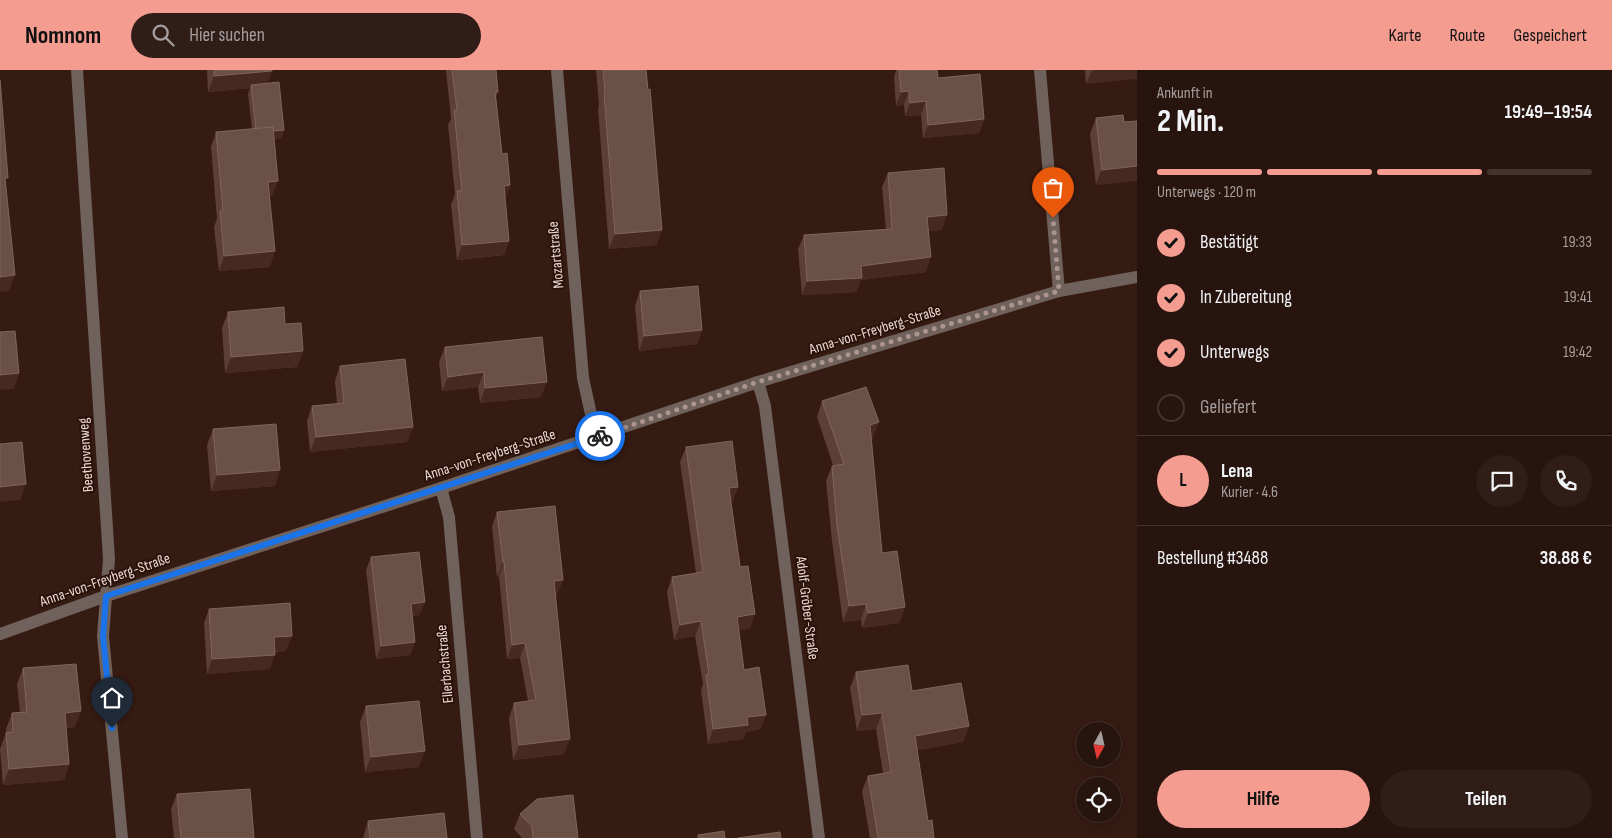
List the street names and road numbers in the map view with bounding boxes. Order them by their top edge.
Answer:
street label: Mozartstraße [544,221,568,289]
street label: Anna-von-Freyberg-Straße [806,301,943,359]
street label: Beethovenweg [74,417,98,493]
street label: Anna-von-Freyberg-Straße [421,425,558,486]
street label: Anna-von-Freyberg-Straße [36,549,173,612]
street label: Adolf-Gröber-Straße [791,554,823,661]
street label: Ellerbachstraße [432,624,458,704]

